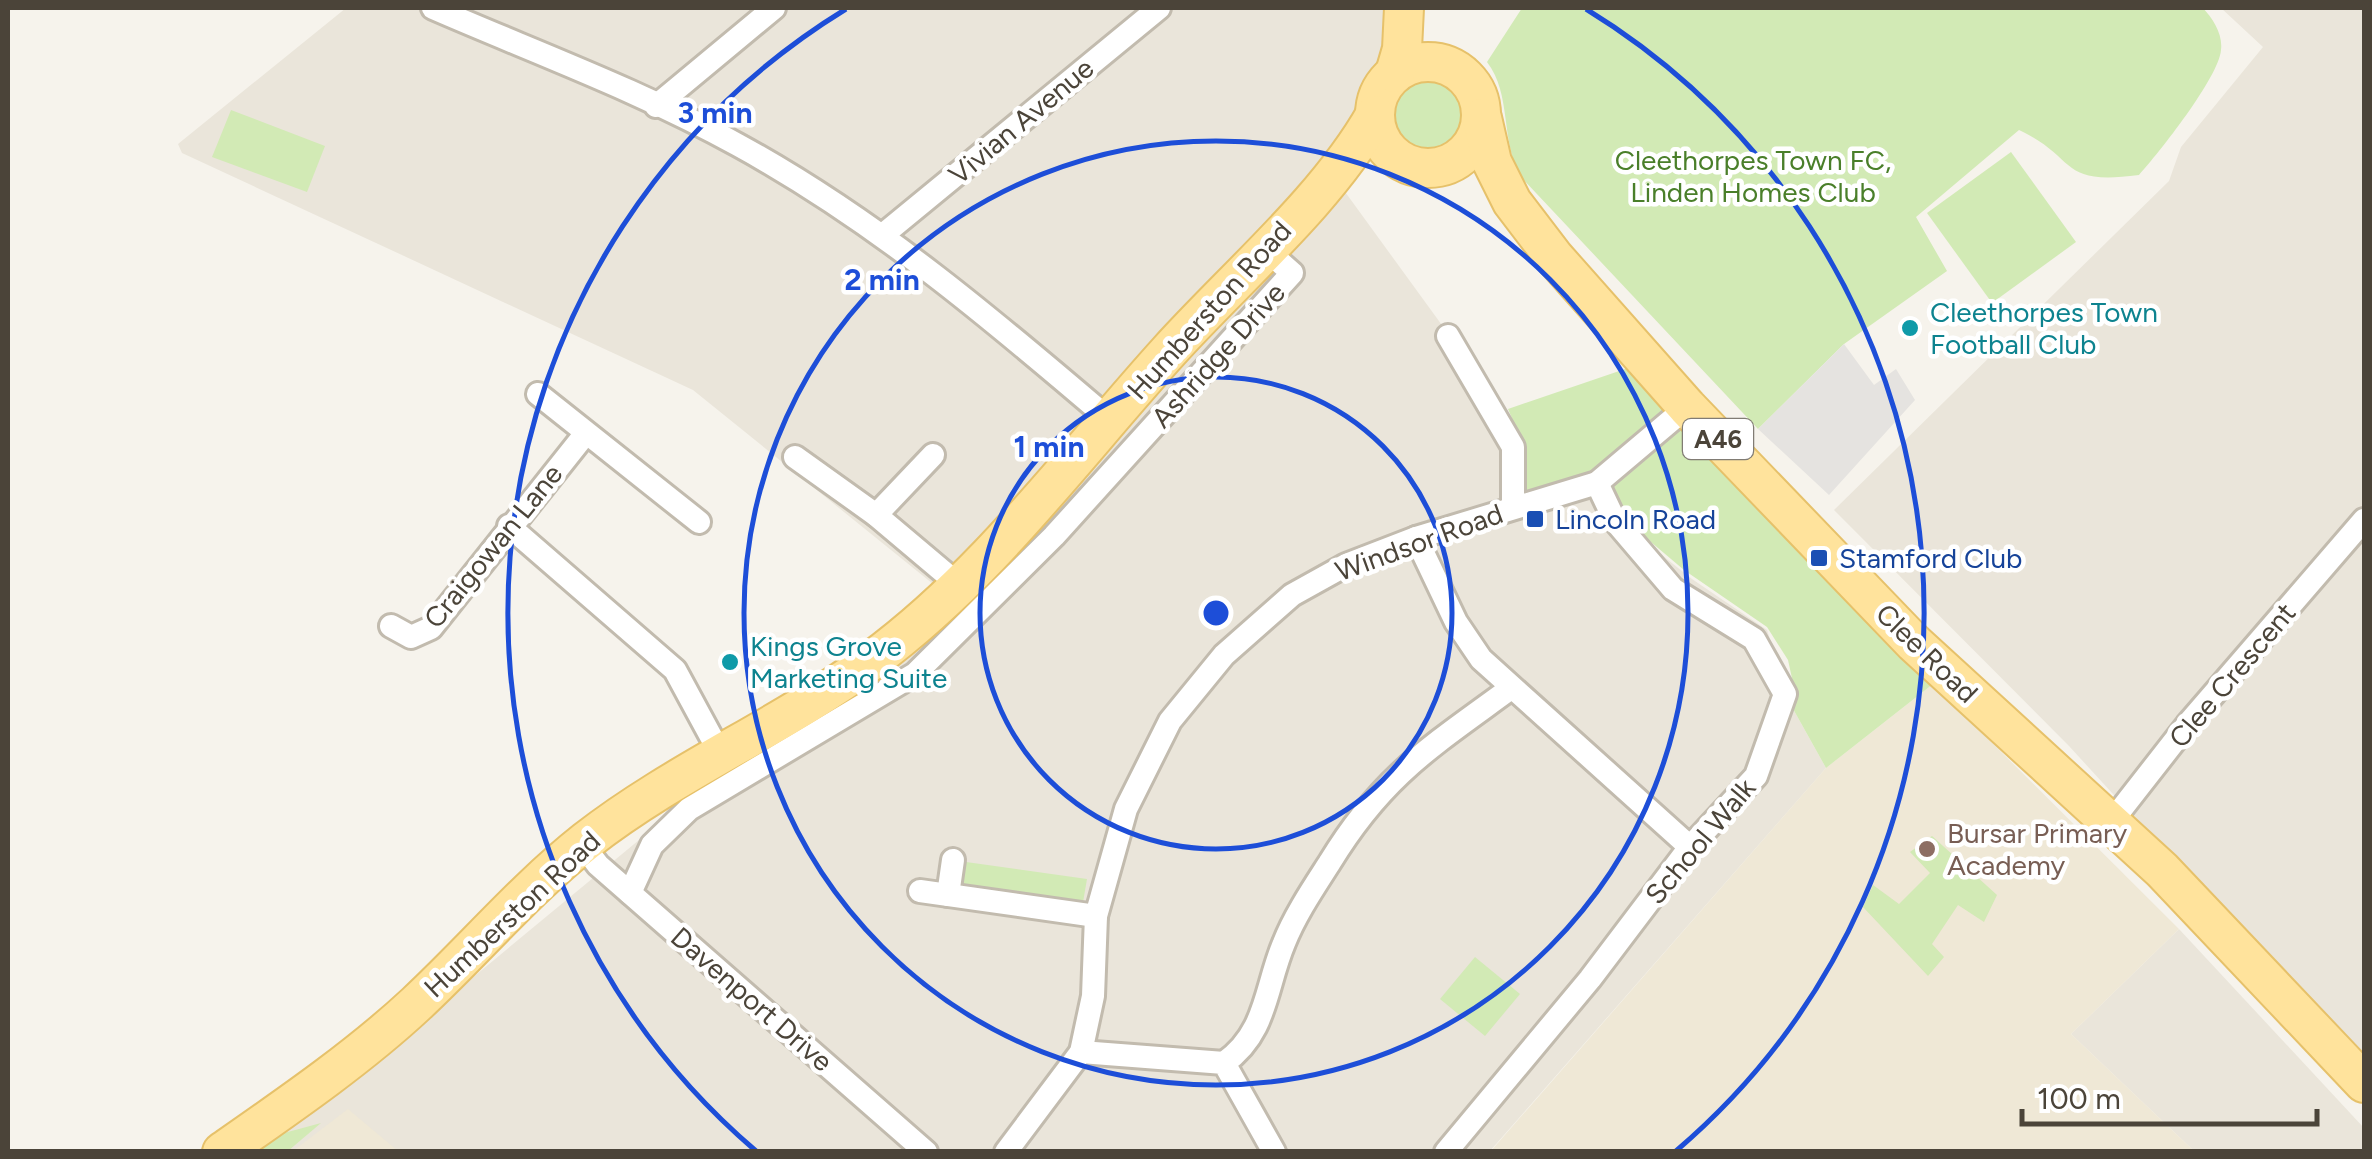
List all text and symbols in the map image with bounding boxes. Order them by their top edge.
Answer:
street label: Vivian Avenue [942,51,1100,191]
text: 3 min [678,94,752,131]
park label: Cleethorpes Town FC, Linden Homes Club [1615,143,1891,209]
street label: Humberston Road [1120,214,1298,406]
text: 2 min [844,261,920,298]
street label: Ashridge Drive [1144,275,1292,435]
place label: Cleethorpes Town Football Club [1930,295,2158,361]
marker: Cleethorpes Town Football Club [1899,317,1921,339]
road number: A46 [1683,419,1753,459]
text: 1 min [1014,428,1084,465]
street label: Craigowan Lane [417,457,569,635]
street label: Windsor Road [1331,496,1507,588]
place label: Lincoln Road [1555,502,1716,536]
marker: Lincoln Road [1524,508,1546,530]
place label: Stamford Club [1839,541,2022,575]
marker: Stamford Club [1808,547,1830,569]
centre of rings [1198,595,1234,631]
street label: Clee Road [1869,596,1985,710]
street label: Clee Crescent [2162,596,2302,754]
place label: Kings Grove Marketing Suite [750,629,947,695]
marker: Kings Grove Marketing Suite [719,651,741,673]
street label: School Walk [1638,771,1763,911]
place label: Bursar Primary Academy [1947,816,2128,882]
street label: Humberston Road [417,824,607,1004]
marker: Bursar Primary Academy [1916,838,1938,860]
street label: Davenport Drive [664,920,840,1078]
scale bar [2022,1064,2317,1126]
text: 100 m [2037,1080,2121,1117]

